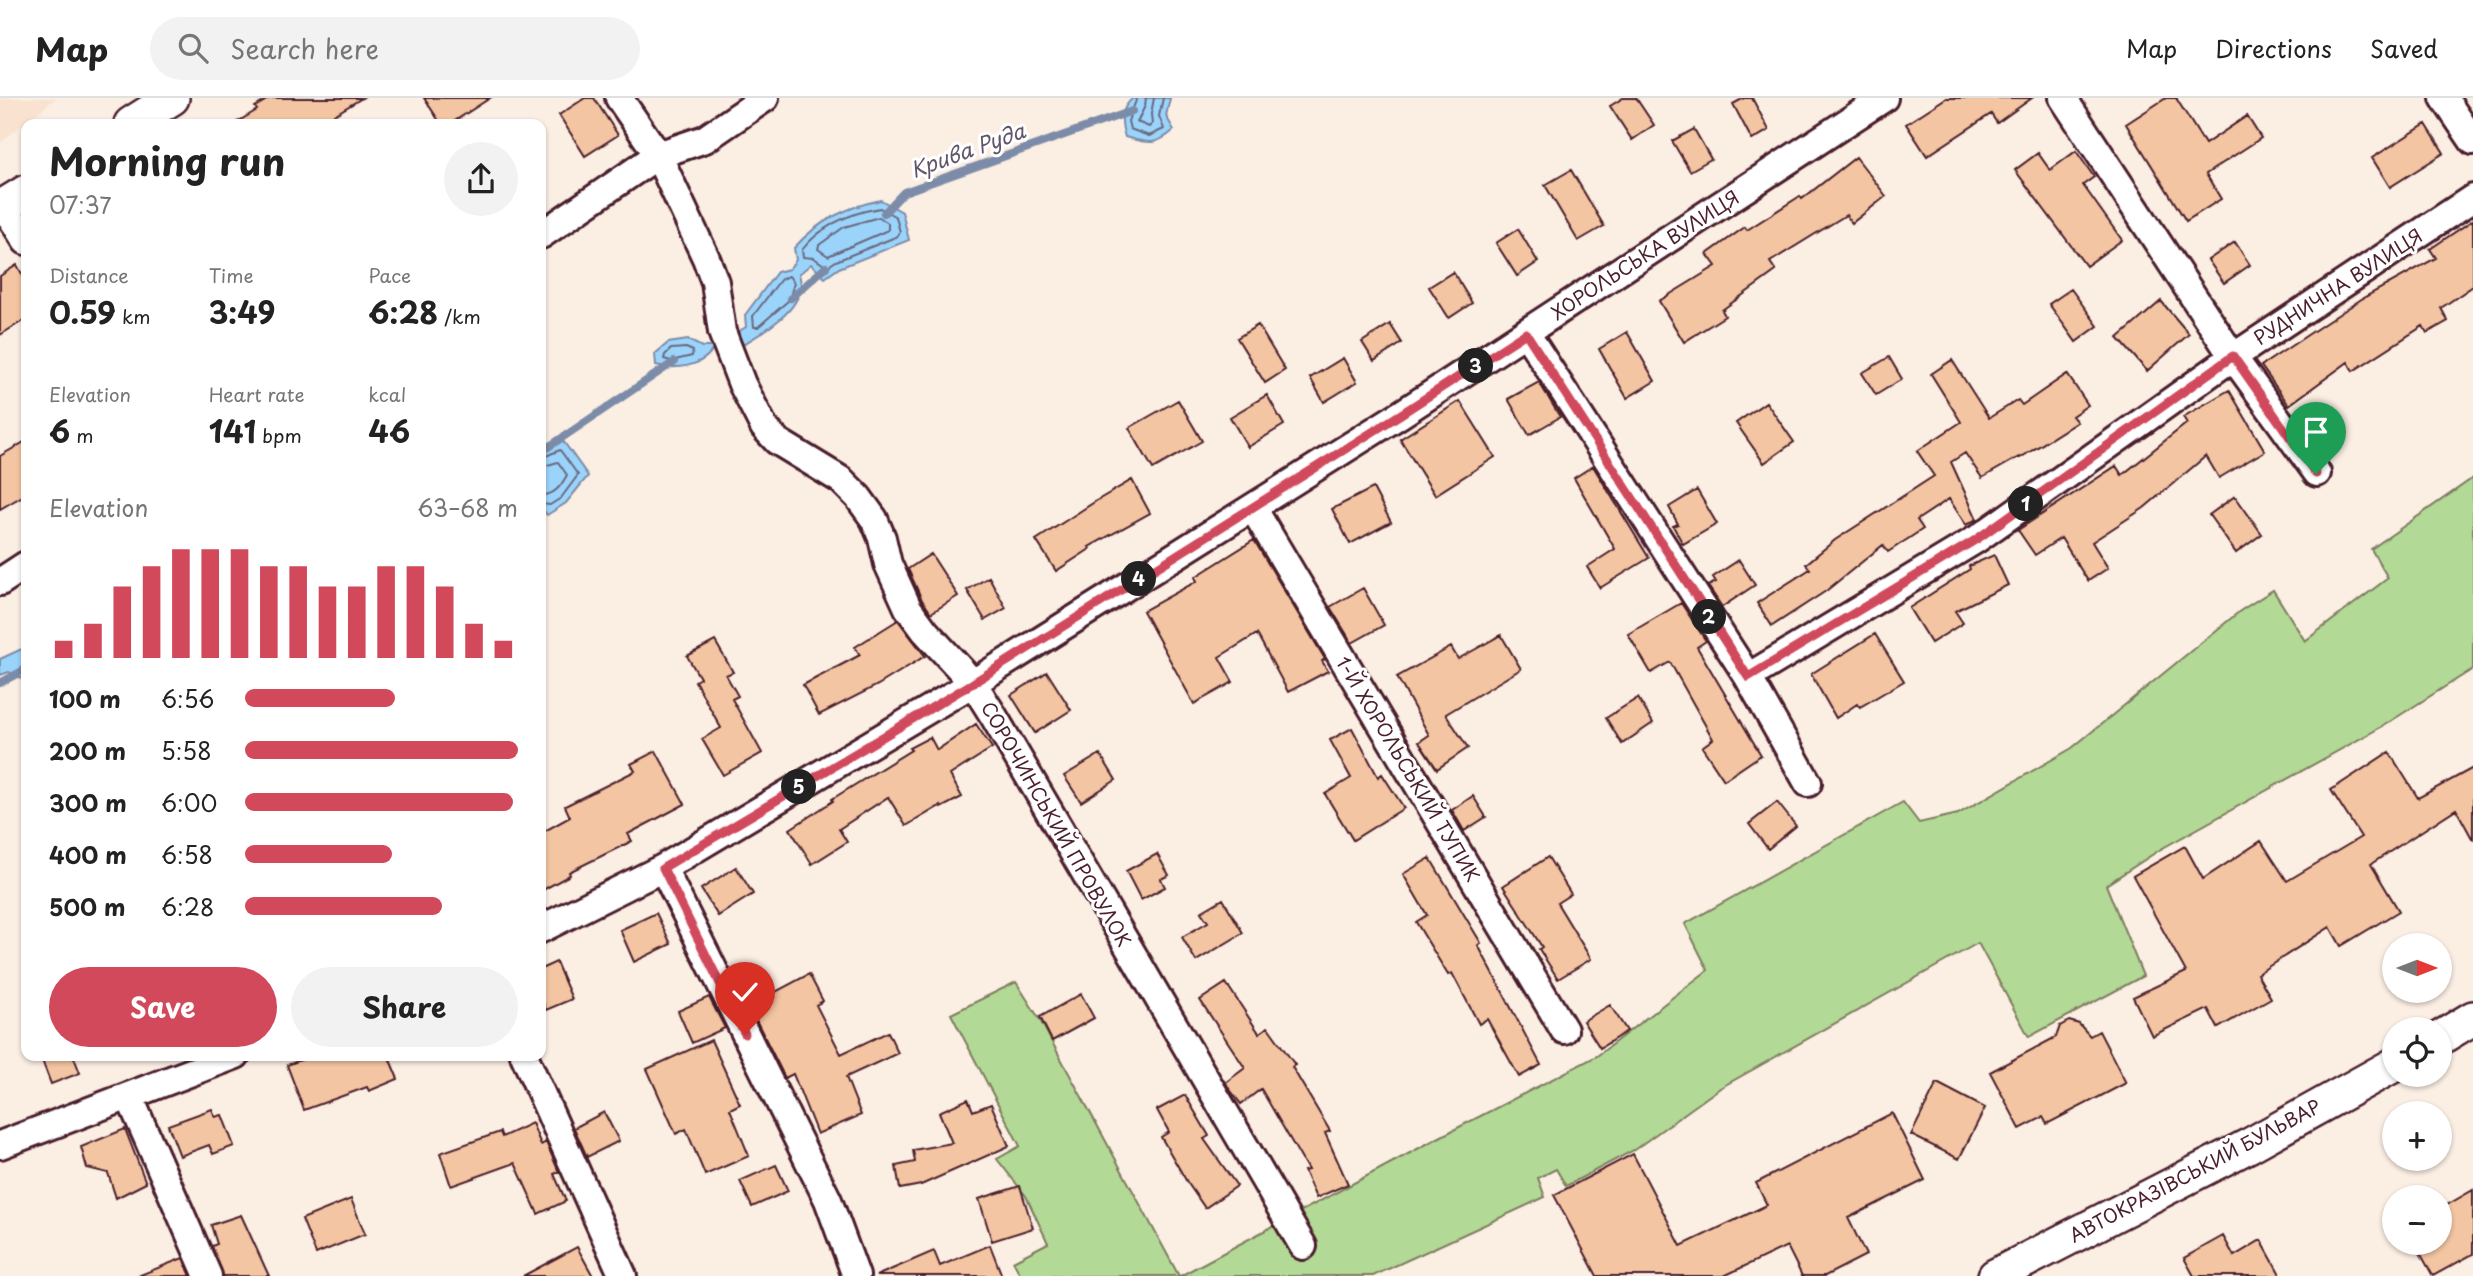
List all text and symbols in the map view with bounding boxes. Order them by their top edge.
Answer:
search box [150,17,640,80]
text: Map [35,23,108,73]
icon: search [174,29,212,67]
text: Search here [230,29,379,68]
text: Map [2126,30,2177,66]
text: Directions [2215,30,2332,66]
text: Saved [2370,30,2438,66]
water label: Крива Руда [905,113,1030,185]
text: Morning run [49,132,285,189]
button: share [444,142,518,216]
street label: ХОРОЛЬСЬКА ВУЛИЦЯ [1545,183,1744,326]
text: 07:37 [49,187,112,222]
street label: РУДНИЧНА ВУЛИЦЯ [2248,221,2427,351]
text: Distance [49,261,129,289]
text: Time [209,261,254,289]
text: Pace [368,261,411,289]
text: 0.59 [49,289,116,334]
text: 3:49 [209,289,275,334]
text: 6:28 [368,289,438,334]
text: km [116,302,151,330]
text: /km [438,302,481,330]
pin: 3 [1458,348,1494,384]
text: 3 [1469,351,1482,379]
text: Elevation [49,380,131,408]
text: Heart rate [209,380,305,408]
text: kcal [368,380,406,408]
pin [2286,402,2346,474]
text: 6 [49,408,70,453]
text: 141 [209,408,256,453]
text: 46 [368,408,410,453]
icon: arrive [2297,413,2335,451]
text: m [70,421,94,449]
text: bpm [256,421,302,449]
pin: 1 [2008,486,2044,522]
text: 1 [2021,489,2030,517]
text: Elevation [49,490,148,525]
text: 63–68 m [417,490,518,525]
pin: 4 [1122,561,1156,596]
text: 4 [1132,564,1145,592]
pin: 2 [1692,600,1726,634]
text: 2 [1702,602,1715,630]
street label: 1-Й ХОРОЛЬСЬКИЙ ТУПИК [1330,650,1488,887]
text: 100 m [49,681,121,716]
text: 6:56 [161,681,214,716]
street label: СОРОЧИНСЬКИЙ ПРОВУЛОК [975,696,1139,951]
text: 200 m [49,733,126,768]
text: 5:58 [161,733,212,768]
pin: 5 [782,770,816,804]
text: 5 [792,772,805,800]
text: 300 m [49,785,127,820]
text: 6:00 [161,785,217,820]
text: 400 m [49,837,127,872]
text: 6:58 [161,837,213,872]
text: 500 m [49,889,126,924]
text: 6:28 [161,889,214,924]
north arrow [2382,933,2452,1003]
map controls [2382,933,2452,1255]
pin [715,962,775,1034]
button: Save [49,967,277,1047]
button: Share [291,967,518,1047]
icon: check [726,973,764,1011]
button: locate [2382,1017,2452,1087]
street label: АВТОКРАЗІВСЬКИЙ БУЛЬВАР [2064,1092,2325,1249]
button: + [2382,1101,2452,1171]
button: − [2382,1185,2452,1255]

